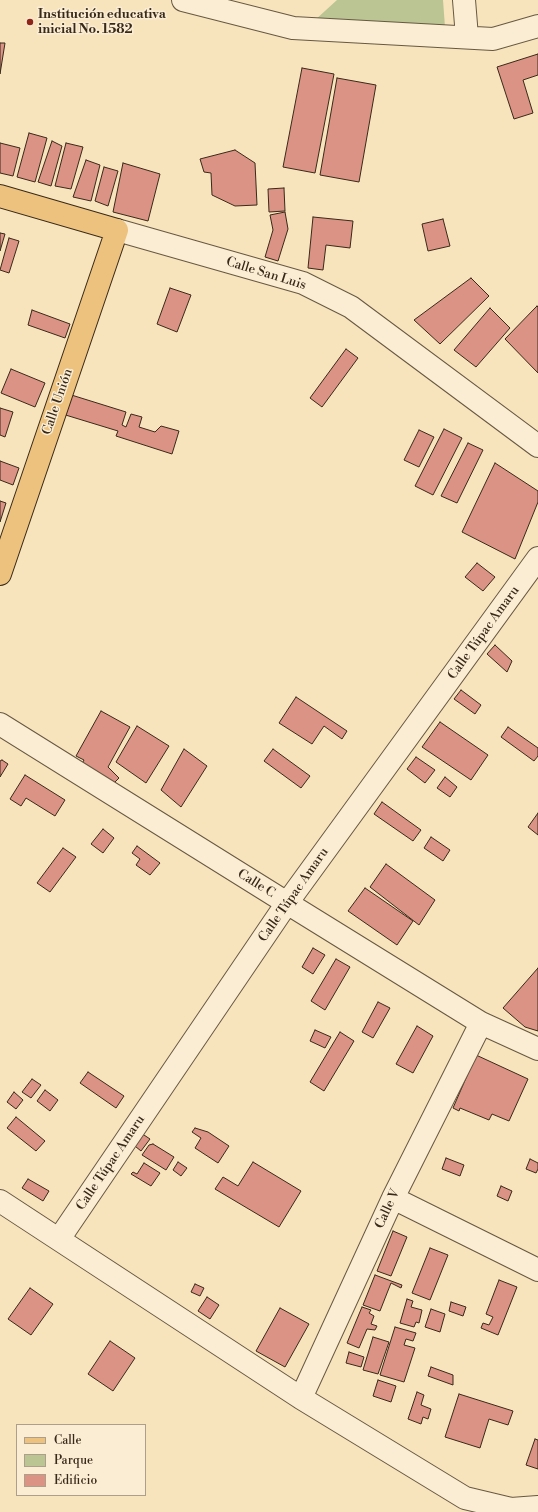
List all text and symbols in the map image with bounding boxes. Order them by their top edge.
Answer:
place label: Institución educativa inicial No. 1582 [38,7,166,38]
marker: Institución educativa inicial No. 1582 [25,17,35,27]
street label: Calle San Luis [224,254,308,294]
street label: Calle Unión [39,367,77,437]
street label: Calle Túpac Amaru [445,583,523,683]
street label: Calle Túpac Amaru [256,845,332,945]
street label: Calle C [234,866,278,902]
street label: Calle Túpac Amaru [73,1112,149,1214]
street label: Calle V [372,1187,404,1231]
legend [16,1424,146,1496]
text: Calle [54,1433,81,1448]
text: Parque [54,1453,93,1468]
text: Edificio [54,1473,97,1488]

